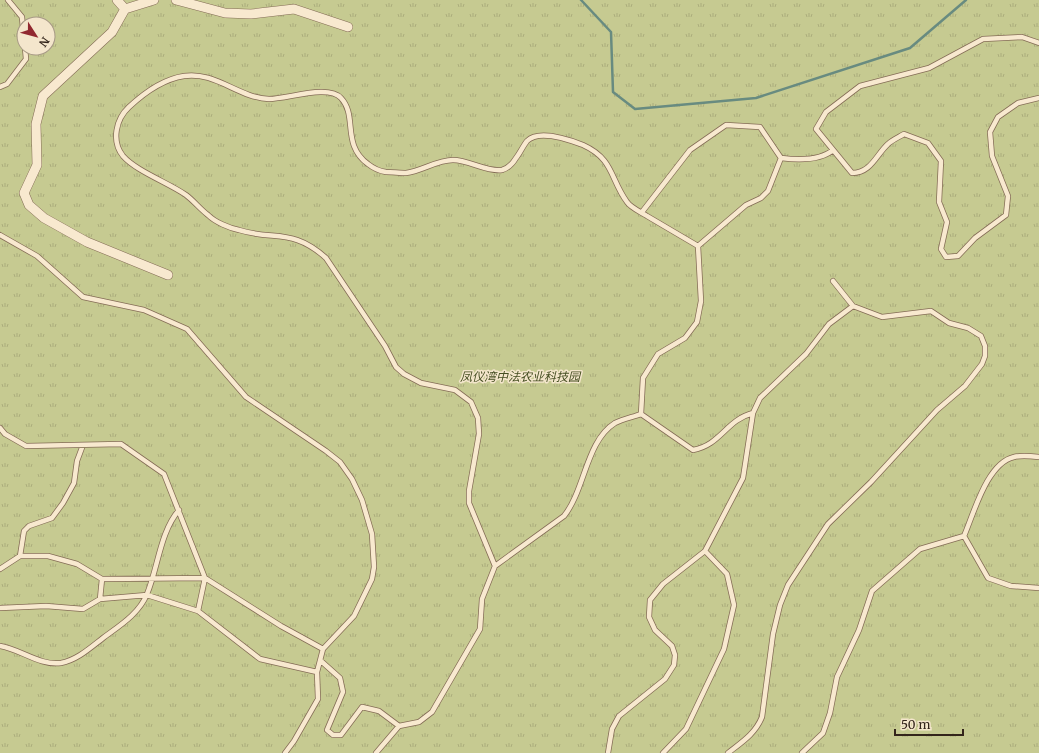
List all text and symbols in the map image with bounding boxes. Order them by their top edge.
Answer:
north arrow [16,16,56,56]
text: N [36,34,52,50]
park label: 凤仪湾中法农业科技园 [460,369,582,384]
scale bar [895,711,963,737]
text: 50 m [901,717,930,732]

